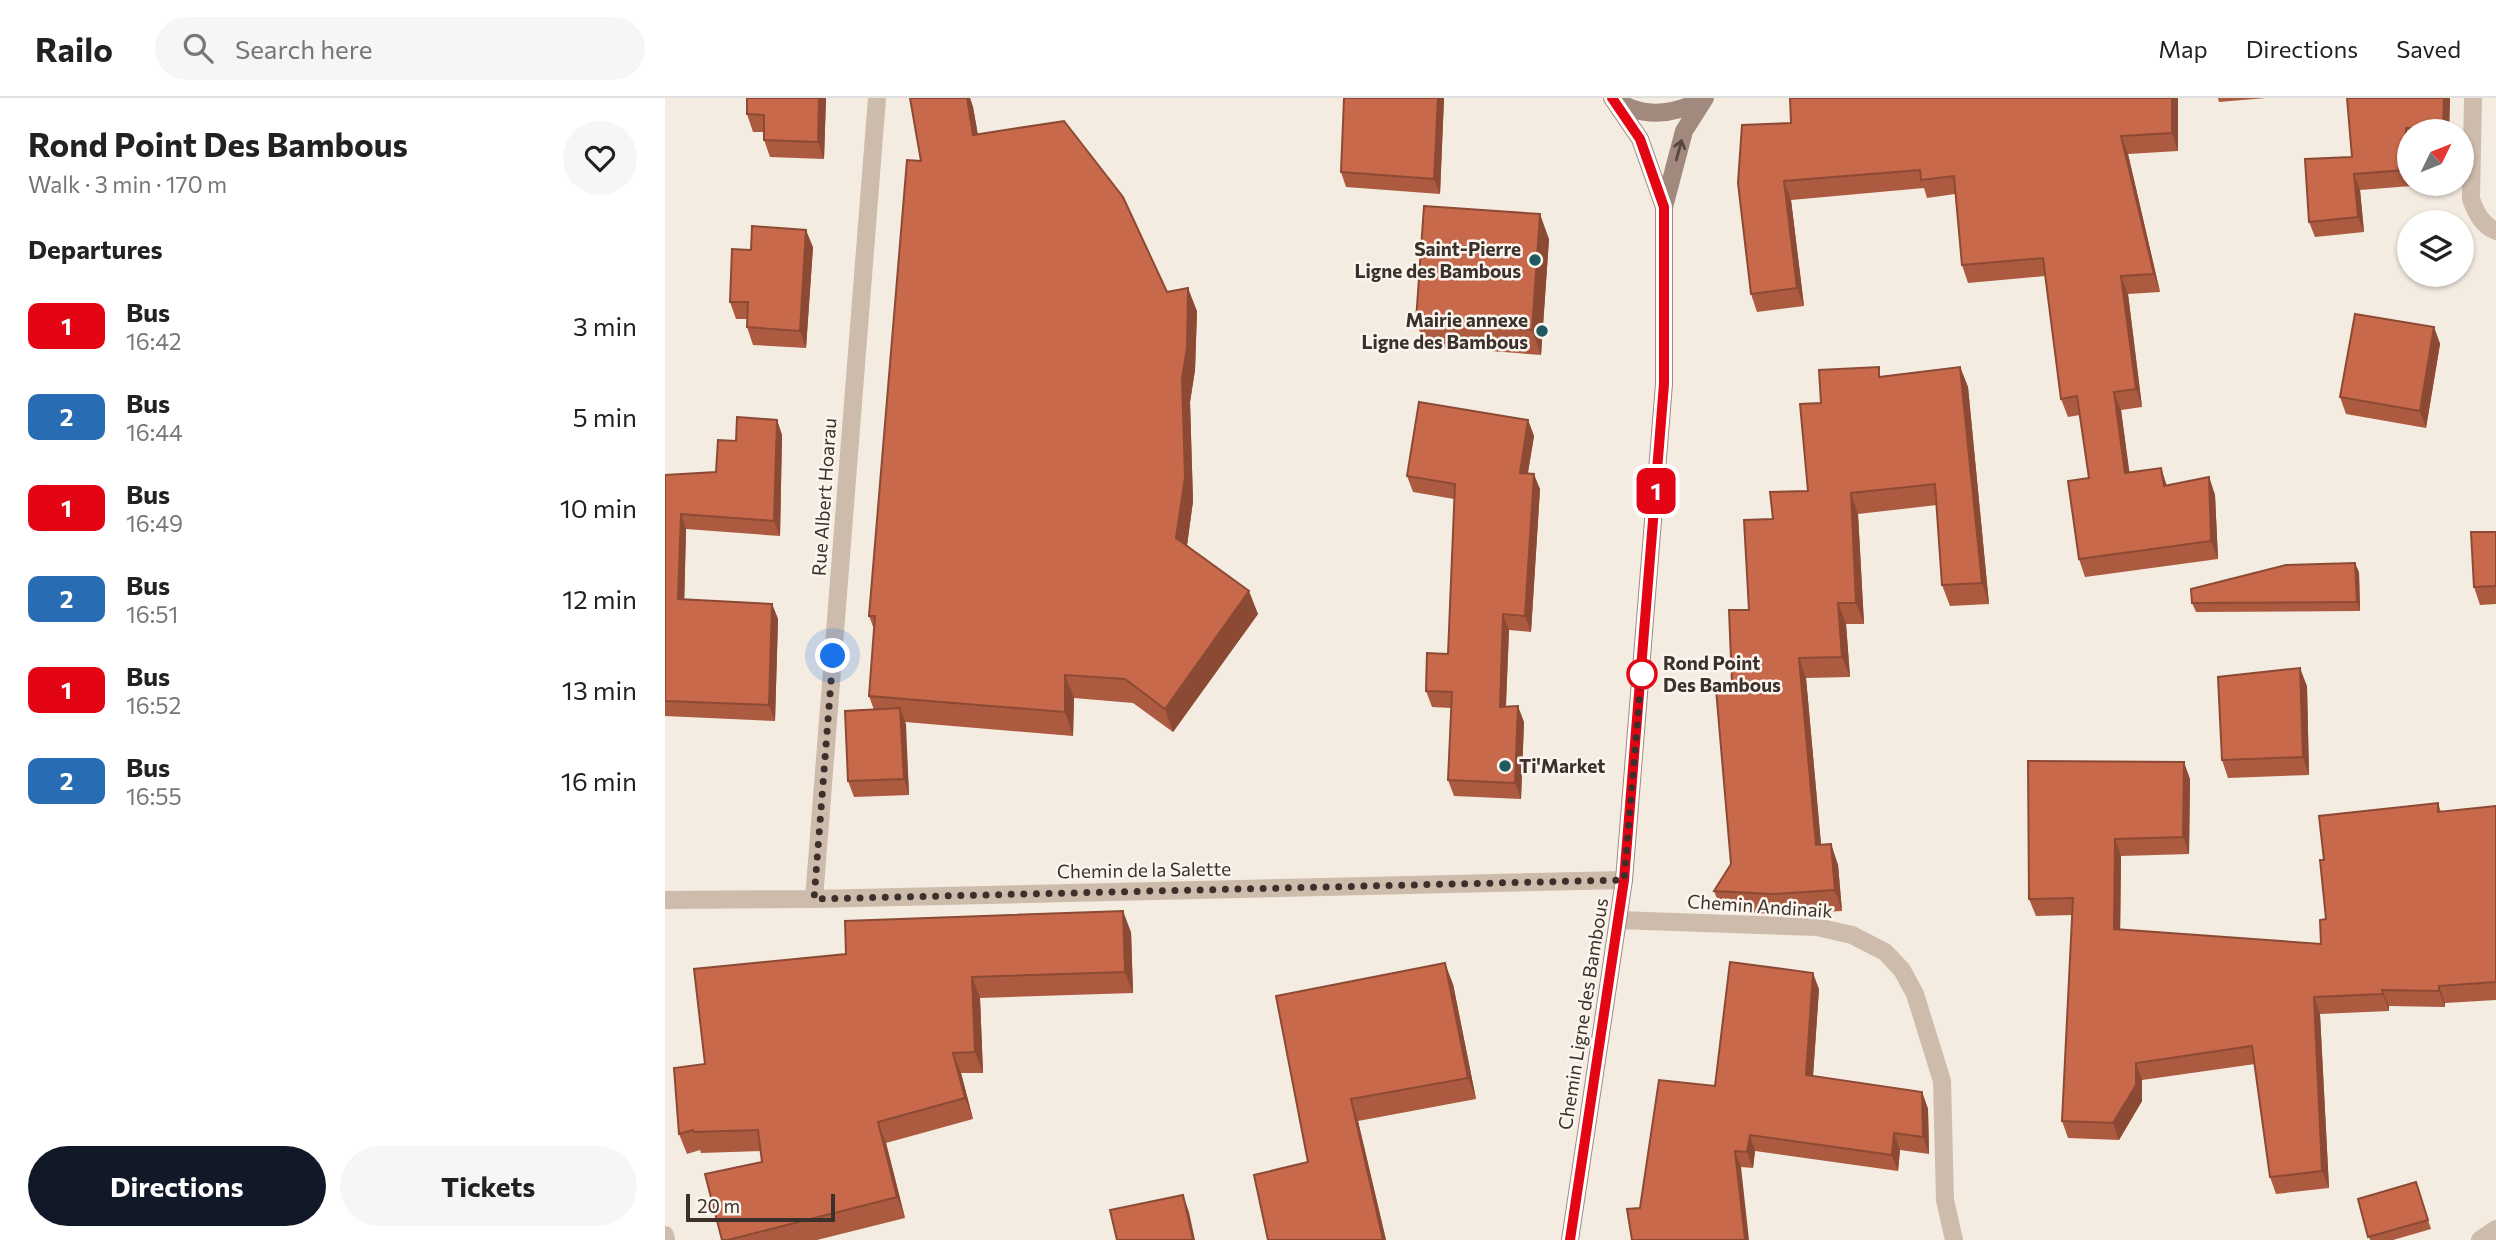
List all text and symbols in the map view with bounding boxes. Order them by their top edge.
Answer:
search box [155,17,645,80]
text: Railo [35,28,113,69]
icon: search [179,29,217,67]
text: Search here [235,33,372,64]
text: Map [2158,34,2208,63]
text: Directions [2246,34,2358,63]
text: Saved [2396,34,2461,63]
north arrow [2397,119,2475,196]
map controls [2397,119,2474,287]
button: heart [563,121,637,195]
text: Rond Point Des Bambous [28,123,408,164]
one-way arrow [1673,139,1686,162]
text: Walk · 3 min · 170 m [28,170,227,198]
button: layers [2397,210,2474,287]
text: Departures [28,233,163,264]
place label: Saint-Pierre Ligne des Bambous [1355,237,1521,282]
marker: Saint-Pierre Ligne des Bambous [1527,252,1543,268]
text: Bus [126,296,170,327]
place label: Mairie annexe Ligne des Bambous [1362,308,1528,353]
text: 3 min [573,310,637,341]
text: 1 [61,311,72,340]
marker: Mairie annexe Ligne des Bambous [1534,323,1550,339]
text: 16:42 [126,327,181,355]
text: Bus [126,387,170,418]
text: 5 min [573,401,637,432]
text: 2 [60,402,73,431]
street label: Rue Albert Hoarau [806,417,841,577]
text: 16:44 [126,418,183,446]
line badge: 1 [1633,468,1679,514]
text: 1 [1651,476,1661,505]
text: Bus [126,478,170,509]
text: 10 min [560,492,637,523]
text: 1 [61,493,72,522]
text: 16:49 [126,509,183,537]
text: Bus [126,569,170,600]
text: 12 min [562,583,637,614]
text: 2 [60,584,73,613]
text: 16:51 [126,600,178,628]
your location [815,638,850,673]
place label: Rond Point Des Bambous [1663,651,1781,696]
marker: Rond Point Des Bambous [1627,659,1657,689]
text: Bus [126,660,170,691]
text: 13 min [562,674,637,705]
text: 1 [61,675,72,704]
text: 16:52 [126,691,181,719]
text: Bus [126,751,170,782]
place label: Ti'Market [1519,754,1605,777]
marker: Ti'Market [1497,758,1513,774]
text: 16 min [561,765,637,796]
text: 2 [60,766,73,795]
text: 16:55 [126,782,182,810]
street label: Chemin de la Salette [1057,856,1231,883]
street label: Chemin Andinaik [1687,889,1834,922]
street label: Chemin Ligne des Bambous [1553,896,1612,1131]
button: Directions [28,1146,326,1226]
button: Tickets [340,1146,637,1226]
scale bar [686,1191,835,1223]
text: 20 m [697,1194,740,1217]

